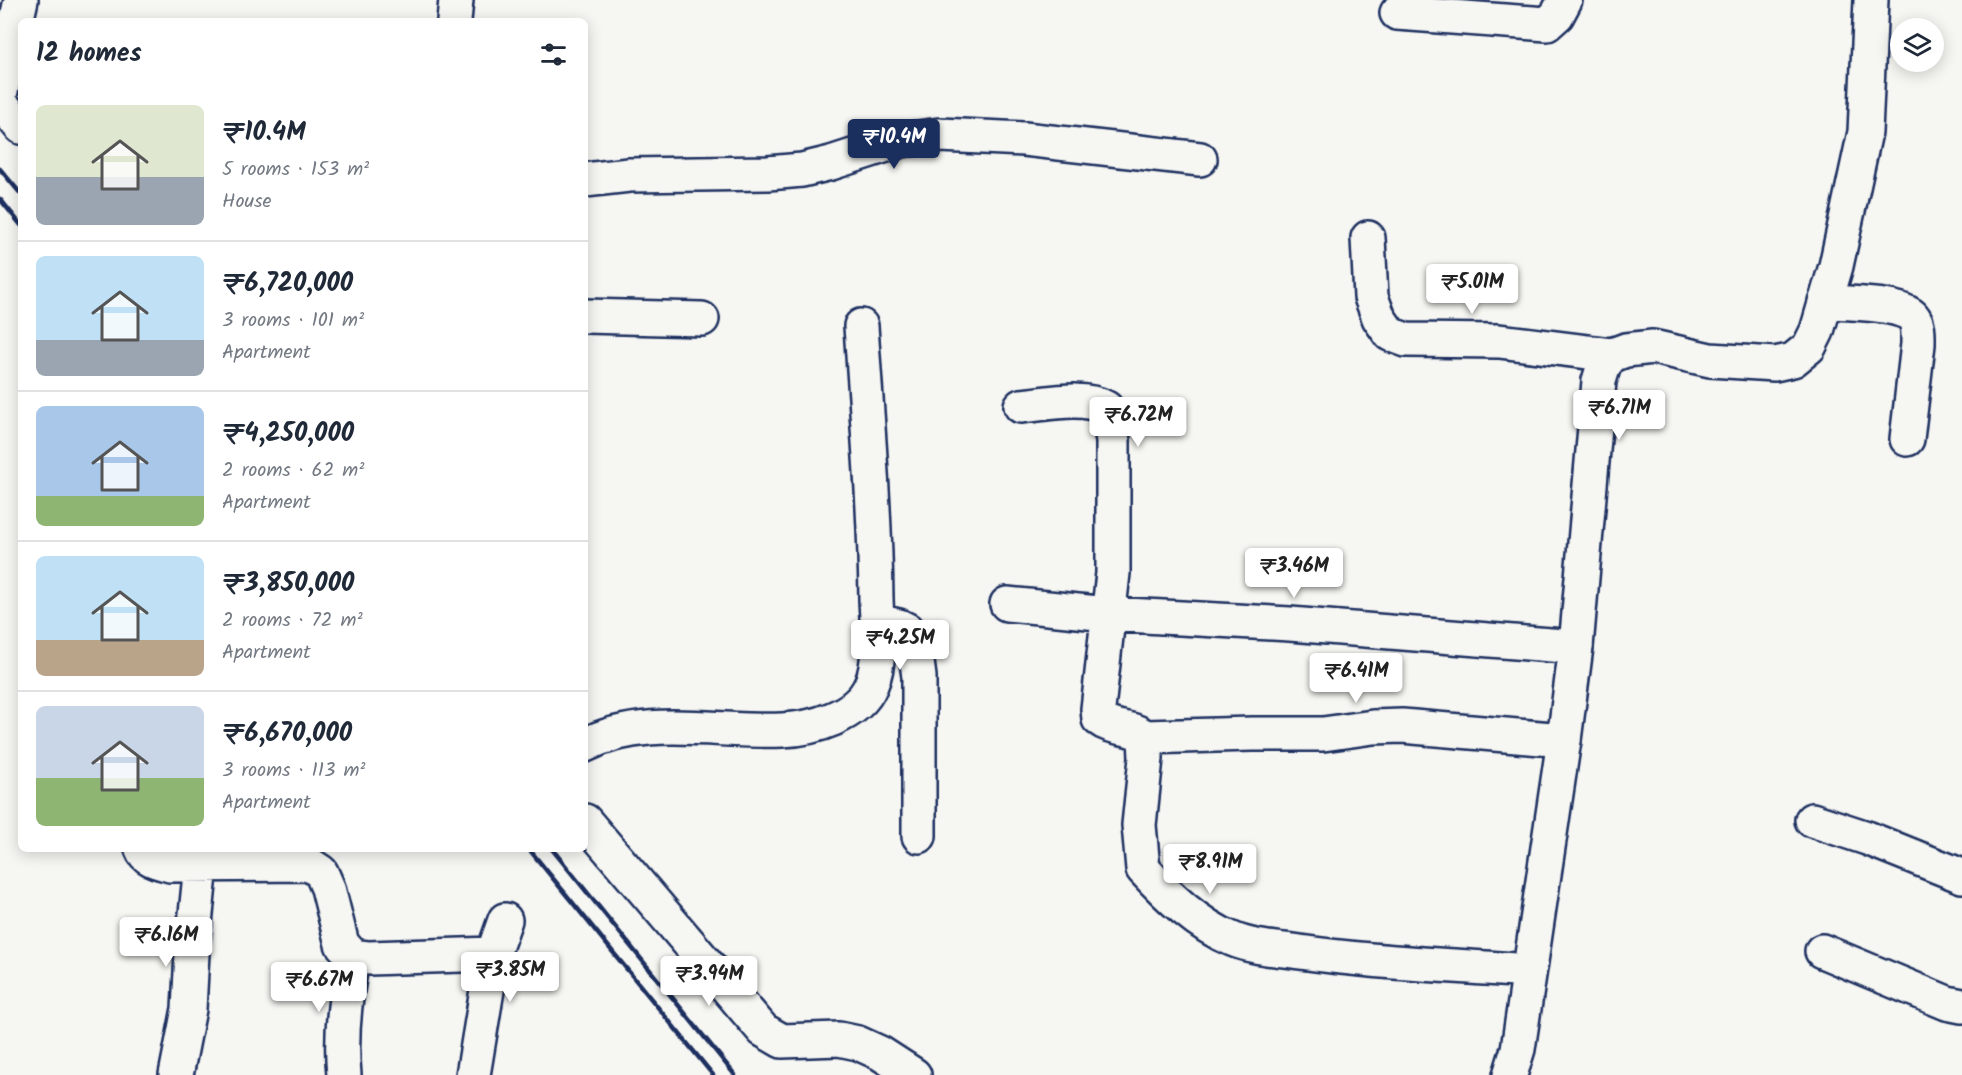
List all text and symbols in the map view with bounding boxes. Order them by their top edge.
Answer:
map controls [1890,18,1944,72]
button: layers [1890,18,1944,72]
text: 12 homes [36,33,142,75]
icon: filters [537,38,570,71]
text: ₹10.4M [222,112,306,154]
pin: ₹10.4M [845,119,943,170]
text: ₹10.4M [862,122,926,154]
icon: home [84,129,156,201]
text: 5 rooms · 153 m² [222,154,369,186]
text: House [222,186,272,218]
text: ₹6,720,000 [222,263,353,305]
pin: ₹5.01M [1423,264,1521,315]
text: ₹5.01M [1440,267,1504,299]
icon: home [84,280,156,352]
text: 3 rooms · 101 m² [222,305,364,337]
text: Apartment [222,337,311,369]
pin: ₹6.71M [1570,390,1668,441]
text: ₹6.71M [1587,393,1651,425]
pin: ₹6.72M [1089,397,1187,448]
text: ₹6.72M [1103,400,1173,432]
text: ₹4,250,000 [222,413,354,455]
icon: home [84,430,156,502]
text: 2 rooms · 62 m² [222,455,364,487]
text: Apartment [222,487,311,519]
pin: ₹3.46M [1245,548,1343,599]
text: ₹3.46M [1259,551,1329,583]
text: ₹3,850,000 [222,563,354,605]
icon: home [84,580,156,652]
text: 2 rooms · 72 m² [222,605,363,637]
pin: ₹4.25M [851,620,949,671]
text: ₹4.25M [865,623,935,655]
text: Apartment [222,637,311,669]
pin: ₹6.41M [1307,653,1405,704]
text: ₹6.41M [1323,656,1389,688]
text: ₹6,670,000 [222,713,352,755]
icon: home [84,730,156,802]
text: 3 rooms · 113 m² [222,755,365,787]
text: Apartment [222,787,311,819]
pin: ₹8.91M [1161,844,1259,895]
text: ₹8.91M [1177,847,1243,879]
pin: ₹6.16M [117,917,215,968]
text: ₹6.16M [134,920,198,952]
pin: ₹3.85M [461,952,559,1003]
text: ₹3.85M [475,955,545,987]
pin: ₹3.94M [660,956,758,1007]
text: ₹3.94M [674,959,744,991]
pin: ₹6.67M [270,962,368,1013]
text: ₹6.67M [285,965,353,997]

